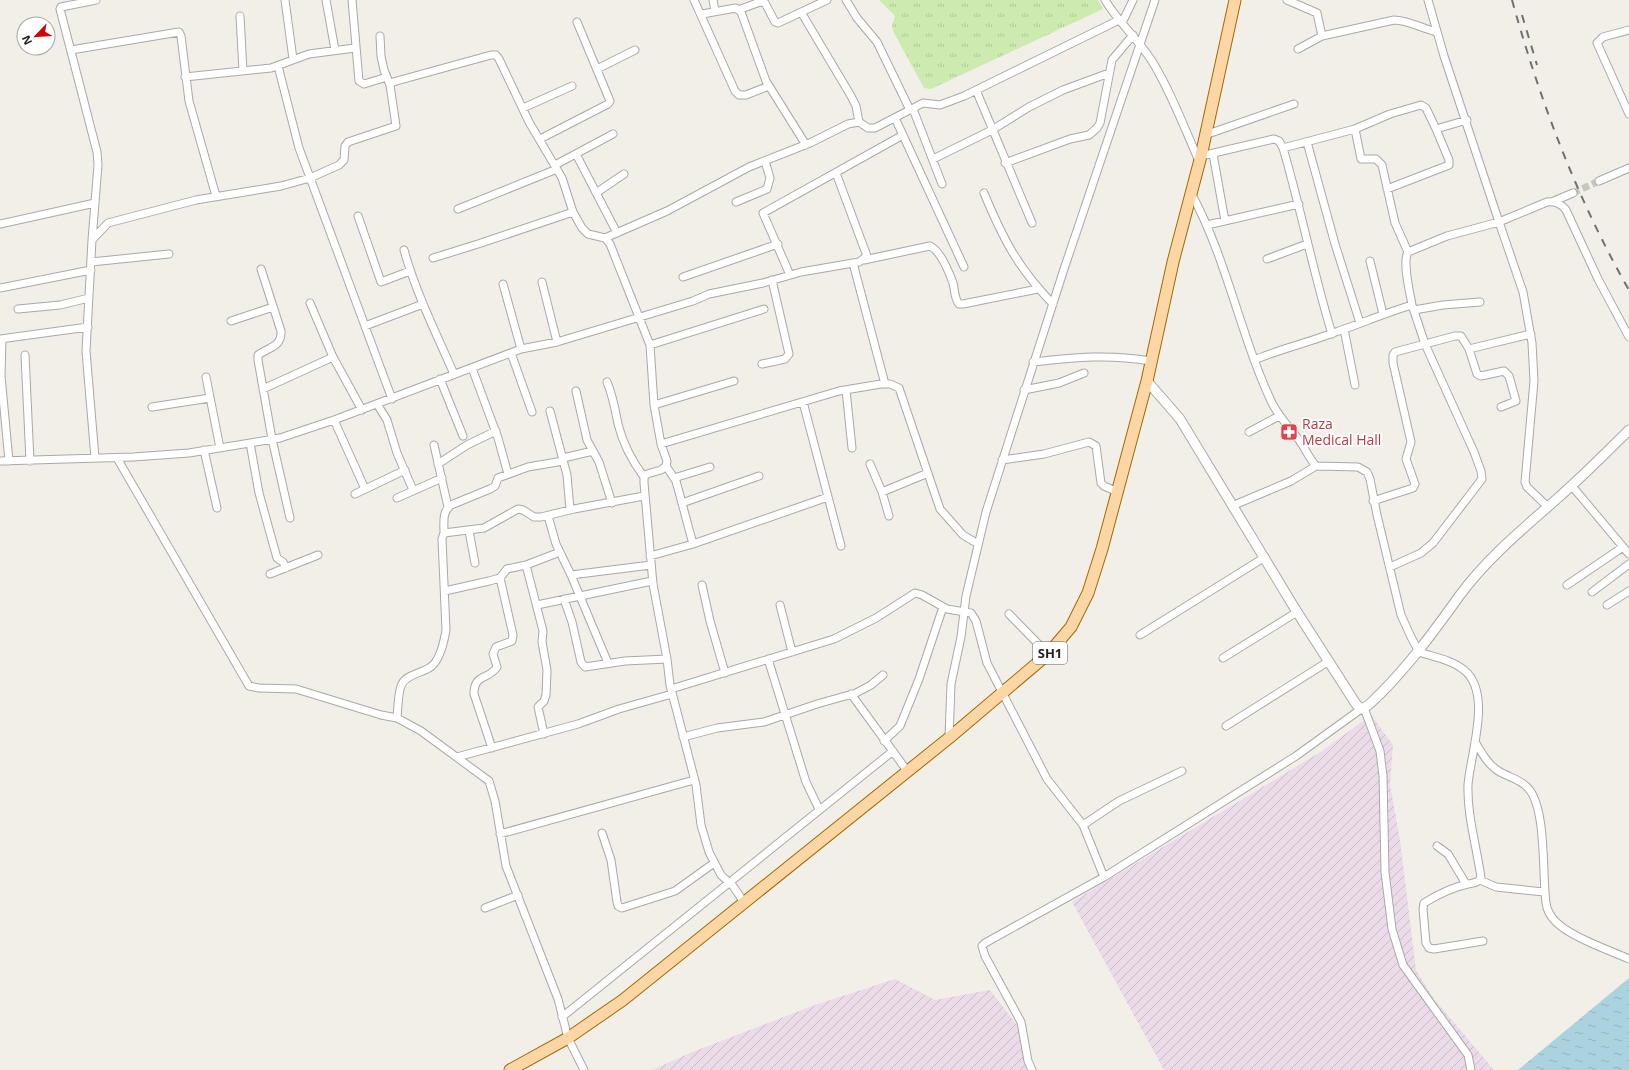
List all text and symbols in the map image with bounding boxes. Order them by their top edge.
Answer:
north arrow [16,16,56,56]
text: N [18,33,35,48]
place label: Raza Medical Hall [1302,414,1381,449]
pharmacy icon: Raza Medical Hall [1279,422,1299,442]
road number: SH1 [1033,642,1067,664]

